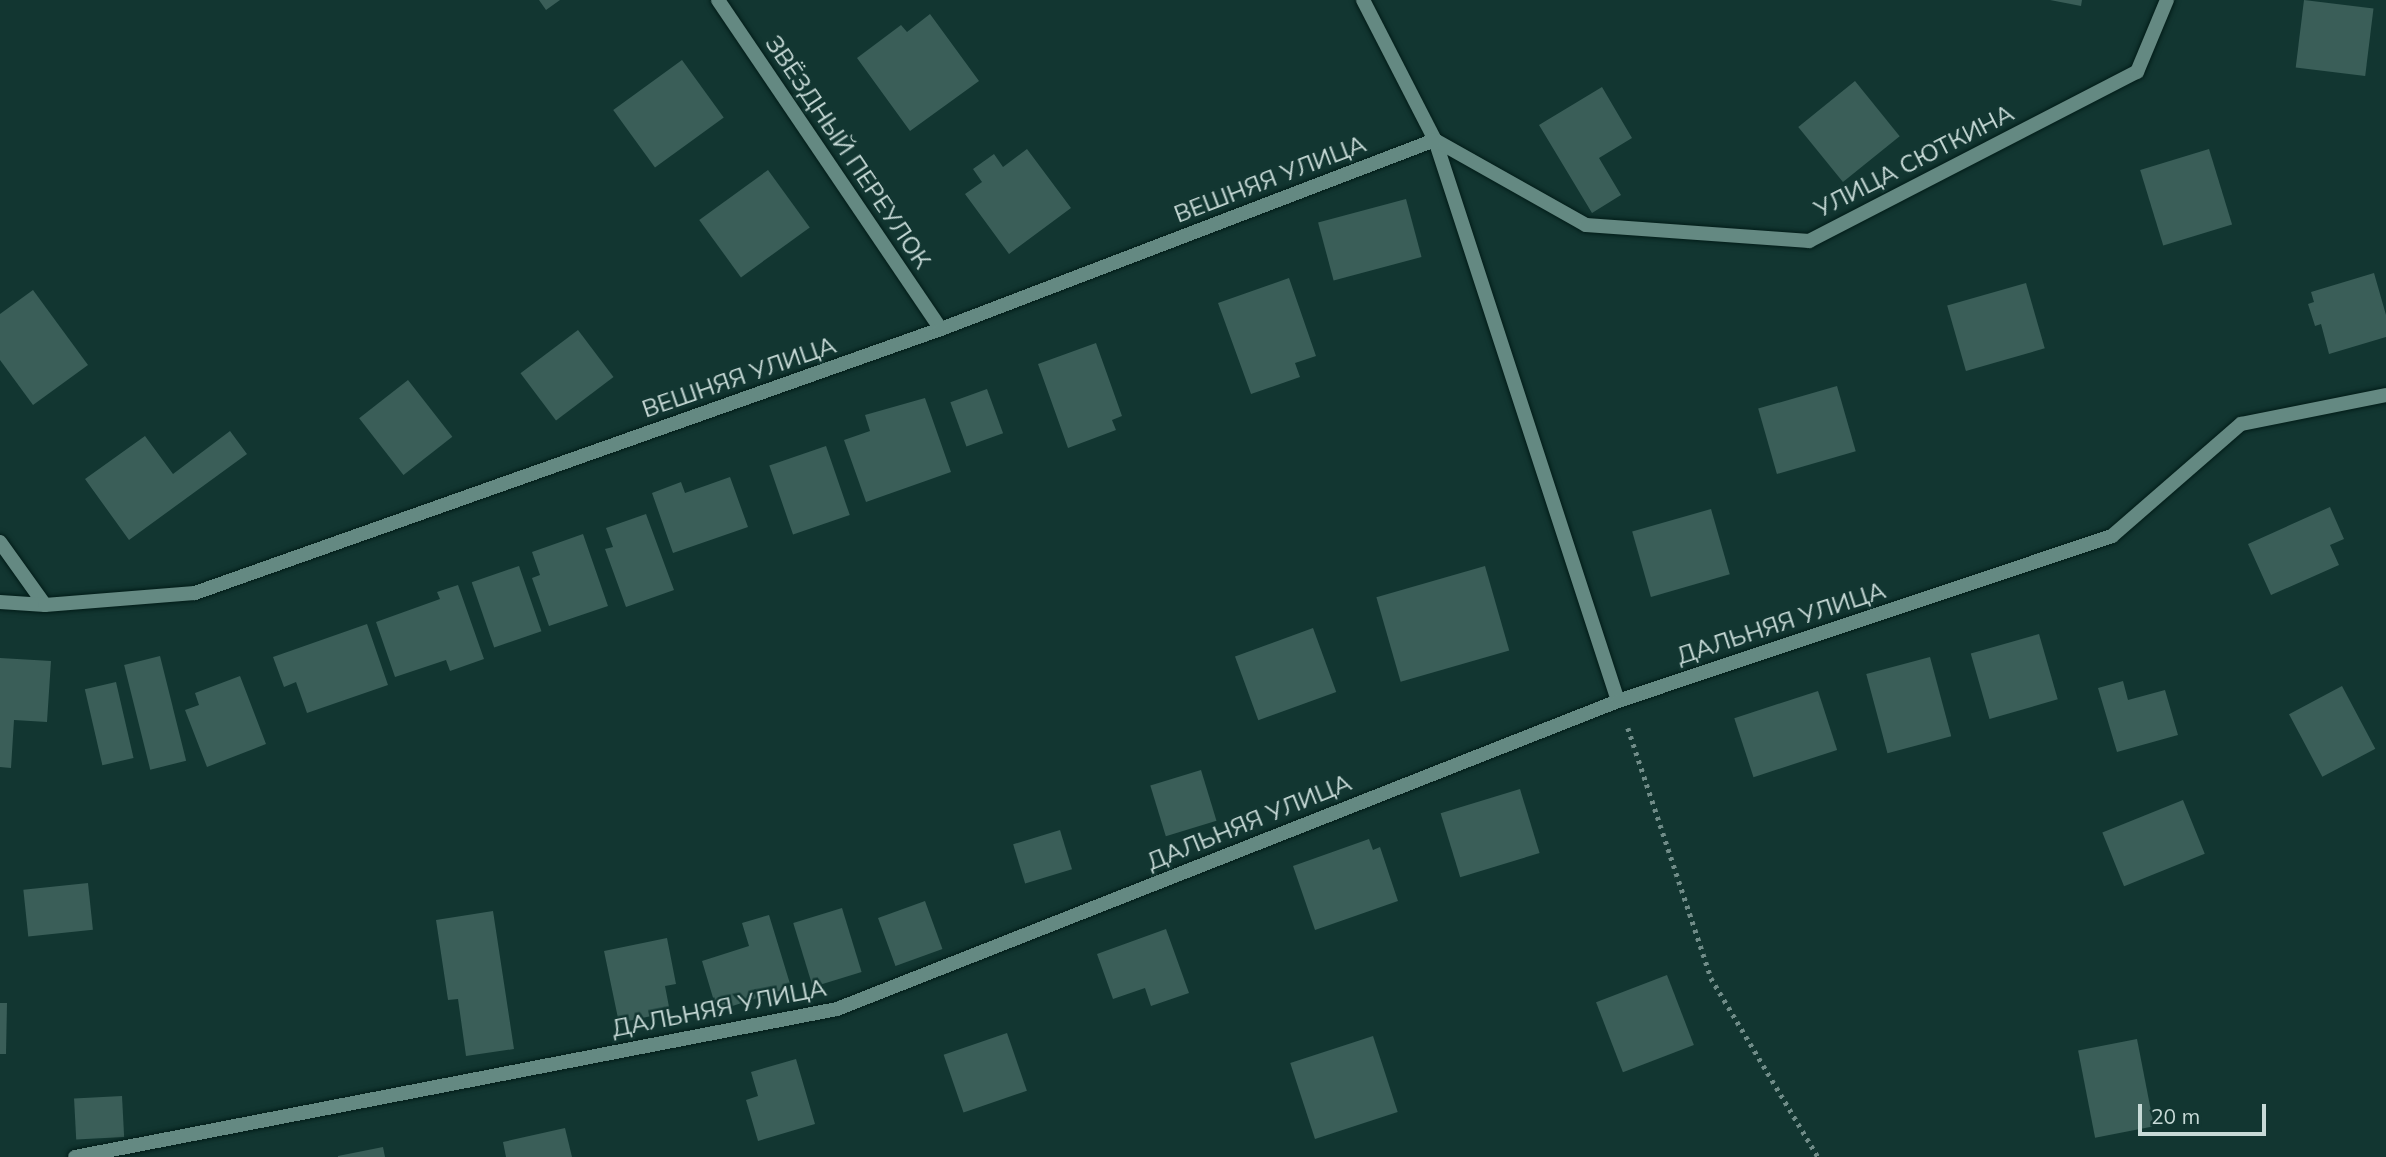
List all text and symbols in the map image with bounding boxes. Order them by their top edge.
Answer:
street label: ЗВЁЗДНЫЙ ПЕРЕУЛОК [759,30,937,274]
street label: УЛИЦА СЮТКИНА [1810,98,2018,224]
street label: ВЕШНЯЯ УЛИЦА [1170,129,1370,229]
street label: ВЕШНЯЯ УЛИЦА [638,330,840,424]
street label: ДАЛЬНЯЯ УЛИЦА [1673,576,1889,670]
street label: ДАЛЬНЯЯ УЛИЦА [1142,768,1356,876]
street label: ДАЛЬНЯЯ УЛИЦА [609,973,829,1043]
scale bar [2141,1090,2269,1134]
text: 20 m [2151,1103,2200,1129]

